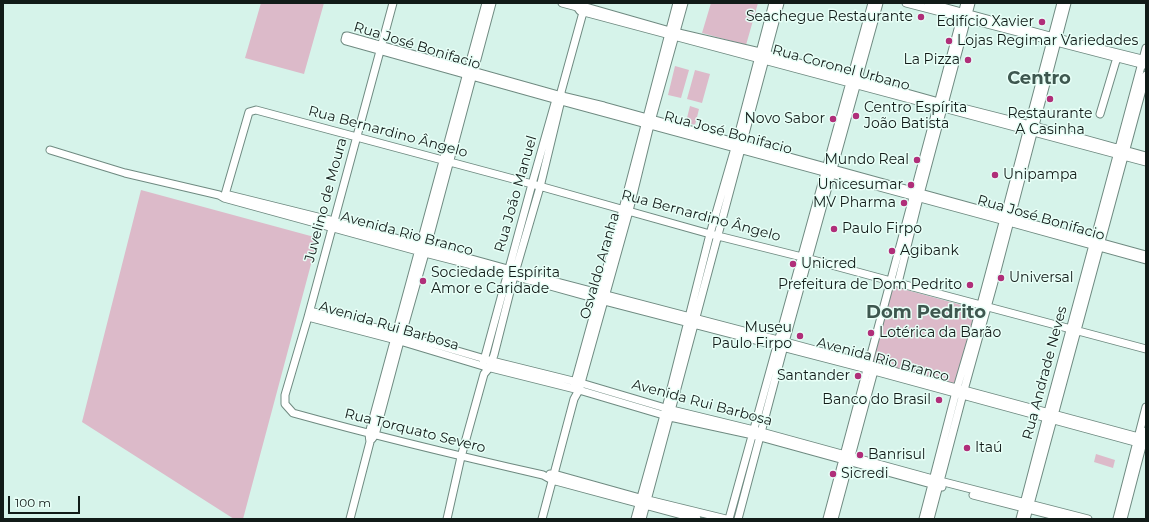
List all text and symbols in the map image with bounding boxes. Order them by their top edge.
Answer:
place label: Seachegue Restaurante [746,9,913,25]
marker: Seachegue Restaurante [916,12,926,22]
place label: Edifício Xavier [936,14,1034,30]
marker: Edifício Xavier [1037,17,1047,27]
street label: Rua José Bonifacio [351,19,483,73]
place label: Lojas Regimar Variedades [957,33,1138,49]
marker: Lojas Regimar Variedades [944,36,954,46]
street label: Rua Coronel Urbano [770,42,912,94]
place label: La Pizza [903,52,960,68]
marker: La Pizza [963,55,973,65]
district label: Centro [1007,68,1071,90]
marker: Restaurante A Casinha [1045,94,1055,104]
place label: Centro Espírita João Batista [864,100,967,132]
street label: Rua Bernardino Ângelo [306,103,470,161]
place label: Restaurante A Casinha [1007,106,1093,138]
street label: Rua José Bonifacio [662,108,794,158]
place label: Novo Sabor [744,111,825,127]
marker: Centro Espírita João Batista [851,111,861,121]
marker: Novo Sabor [828,114,838,124]
street label: Rua João Manuel [491,134,541,254]
street label: Juvelino de Moura [301,136,351,264]
place label: Mundo Real [824,152,909,168]
marker: Mundo Real [912,155,922,165]
place label: Unipampa [1003,167,1078,183]
marker: Unipampa [990,170,1000,180]
place label: Unicesumar [818,177,903,193]
marker: Unicesumar [906,180,916,190]
street label: Rua Bernardino Ângelo [619,187,783,245]
street label: Rua José Bonifacio [975,192,1107,244]
place label: MV Pharma [813,195,896,211]
marker: MV Pharma [899,198,909,208]
street label: Avenida Rio Branco [339,208,475,260]
street label: Osvaldo Aranha [577,211,623,321]
place label: Paulo Firpo [842,221,922,237]
marker: Paulo Firpo [829,224,839,234]
place label: Agibank [900,243,959,259]
marker: Agibank [887,246,897,256]
place label: Unicred [801,256,857,272]
marker: Unicred [788,259,798,269]
place label: Sociedade Espírita Amor e Caridade [431,265,560,298]
place label: Universal [1009,270,1074,286]
marker: Universal [996,273,1006,283]
marker: Sociedade Espírita Amor e Caridade [418,276,428,286]
place label: Prefeitura de Dom Pedrito [778,277,962,293]
marker: Prefeitura de Dom Pedrito [965,280,975,290]
street label: Avenida Rui Barbosa [317,298,461,354]
district label: Dom Pedrito [866,302,986,324]
street label: Rua Andrade Neves [1019,304,1071,442]
place label: Museu Paulo Firpo [712,320,792,352]
place label: Lotérica da Barão [879,325,1001,341]
marker: Lotérica da Barão [866,328,876,338]
marker: Museu Paulo Firpo [795,331,805,341]
street label: Avenida Rio Branco [815,334,951,386]
place label: Santander [777,368,850,384]
marker: Santander [853,371,863,381]
street label: Avenida Rui Barbosa [630,376,774,430]
place label: Banco do Brasil [822,392,931,408]
marker: Banco do Brasil [934,395,944,405]
street label: Rua Torquato Severo [343,405,487,457]
place label: Itaú [975,440,1002,456]
marker: Itaú [962,443,972,453]
place label: Banrisul [868,447,926,463]
marker: Banrisul [855,450,865,460]
place label: Sicredi [841,466,888,482]
marker: Sicredi [828,469,838,479]
scale bar [10,488,82,514]
text: 100 m [15,495,51,510]

